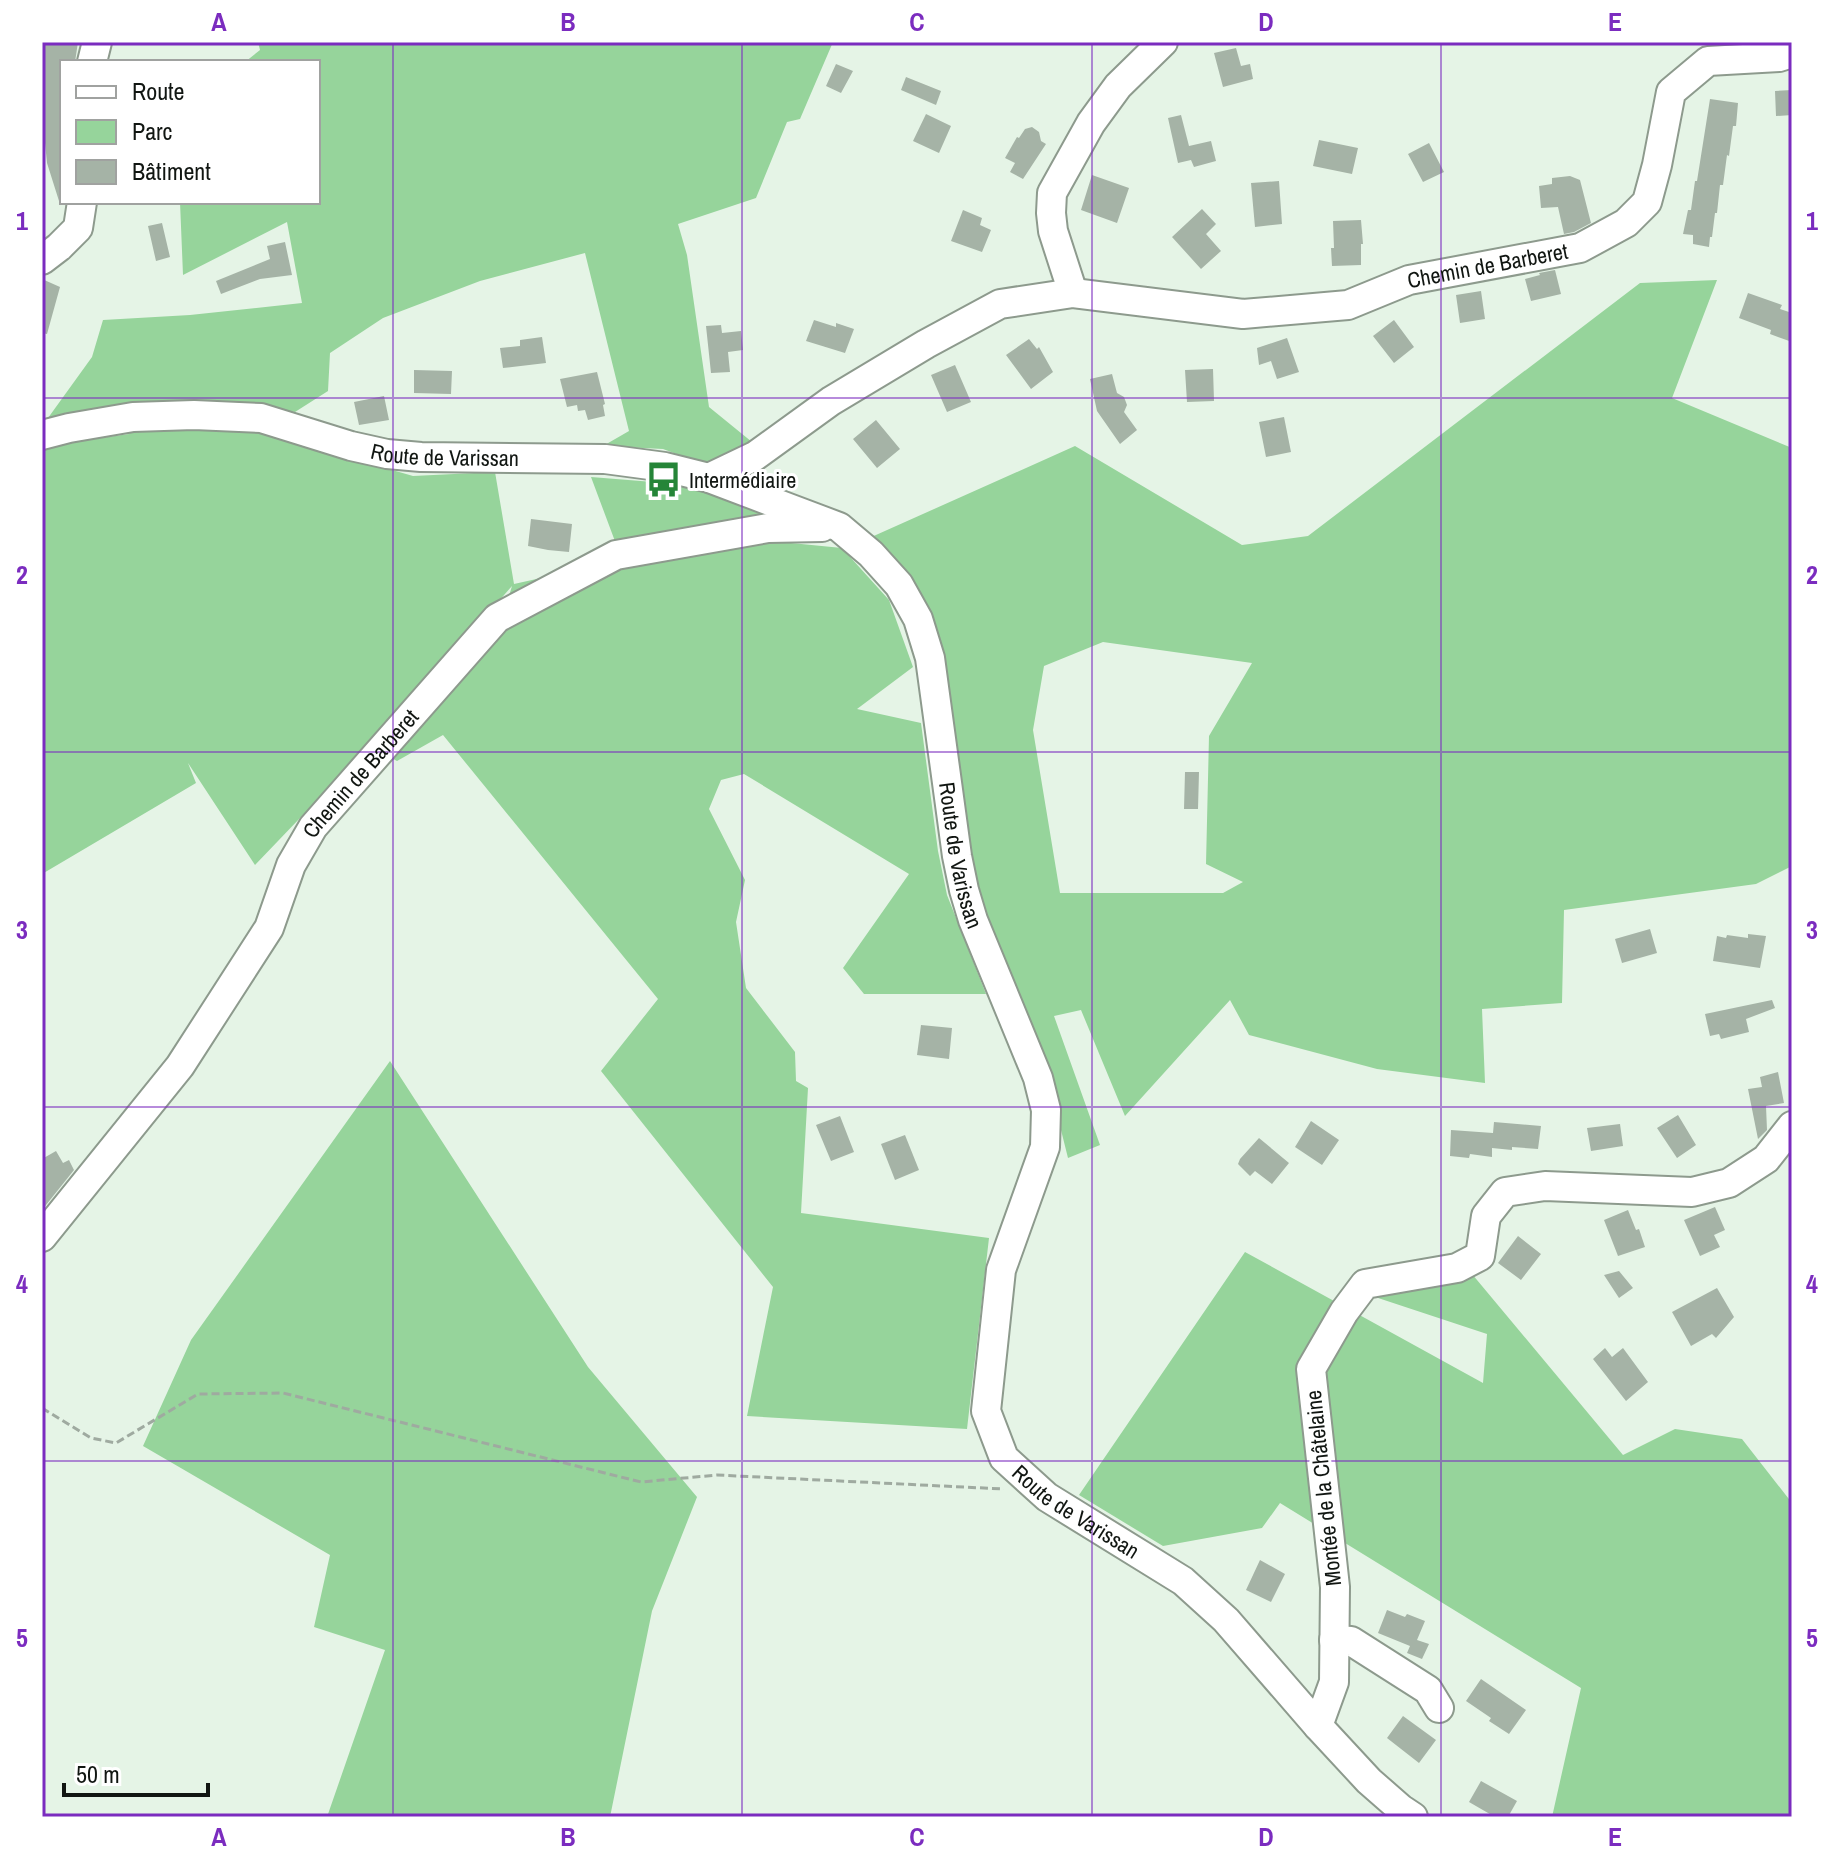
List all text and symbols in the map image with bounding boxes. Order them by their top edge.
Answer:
text: A [211,4,227,39]
text: B [560,4,576,39]
text: C [909,4,925,39]
text: D [1258,4,1274,39]
text: E [1608,4,1622,39]
legend [60,60,320,204]
text: Route [132,75,185,107]
text: Parc [132,115,173,147]
text: Bâtiment [132,155,211,187]
text: 1 [16,203,28,238]
text: 1 [1806,203,1818,238]
street label: Chemin de Barberet [1405,236,1570,295]
street label: Route de Varissan [368,436,519,473]
bus stop icon: Intermédiaire [644,461,682,499]
place label: Intermédiaire [689,465,796,495]
text: 2 [16,557,28,592]
text: 2 [1806,557,1818,592]
street label: Chemin de Barberet [295,702,425,843]
street label: Route de Varissan [932,780,990,933]
text: 3 [16,912,28,947]
text: 3 [1806,912,1818,947]
text: 4 [16,1266,28,1301]
text: 4 [1806,1266,1818,1301]
street label: Montée de la Châtelaine [1298,1389,1348,1587]
street label: Route de Varissan [1006,1458,1145,1566]
text: 5 [16,1620,28,1655]
text: 5 [1806,1620,1818,1655]
scale bar [64,1747,208,1797]
text: 50 m [76,1758,120,1790]
text: A [211,1819,227,1854]
text: B [560,1819,576,1854]
text: C [909,1819,925,1854]
text: D [1258,1819,1274,1854]
text: E [1608,1819,1622,1854]

